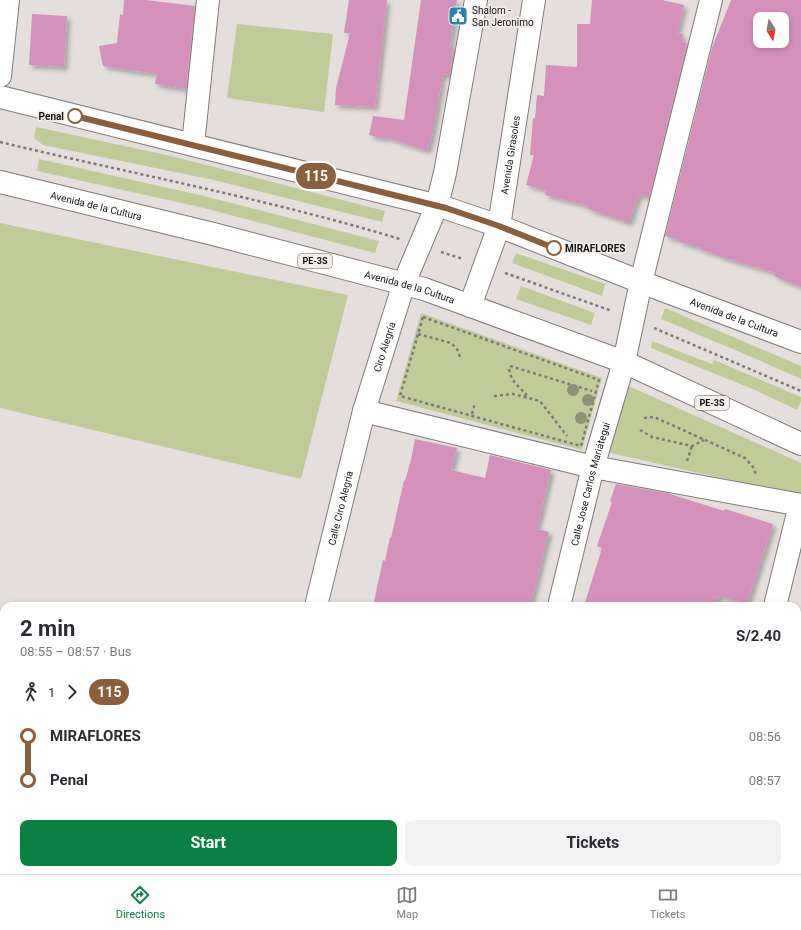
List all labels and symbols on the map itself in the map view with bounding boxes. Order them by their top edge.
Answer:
public building icon: Shalom - San Jeronimo [447,5,469,27]
place label: Shalom - San Jeronimo [472,5,534,28]
north arrow [753,12,789,48]
marker: Penal [67,108,83,124]
place label: Penal [39,111,64,122]
street label: Avenida Girasoles [499,115,522,195]
line badge: 115 [293,163,339,189]
street label: Avenida de la Cultura [49,190,143,222]
marker: MIRAFLORES [546,240,562,256]
place label: MIRAFLORES [565,243,625,254]
road number: PE-3S [298,254,332,268]
street label: Avenida de la Cultura [363,269,456,306]
street label: Avenida de la Cultura [688,296,780,339]
street label: Ciro Alegría [372,321,397,373]
road number: PE-3S [695,396,729,410]
street label: Calle Jose Carlos Mariátegui [569,421,612,547]
street label: Calle Ciro Alegria [326,470,355,546]

